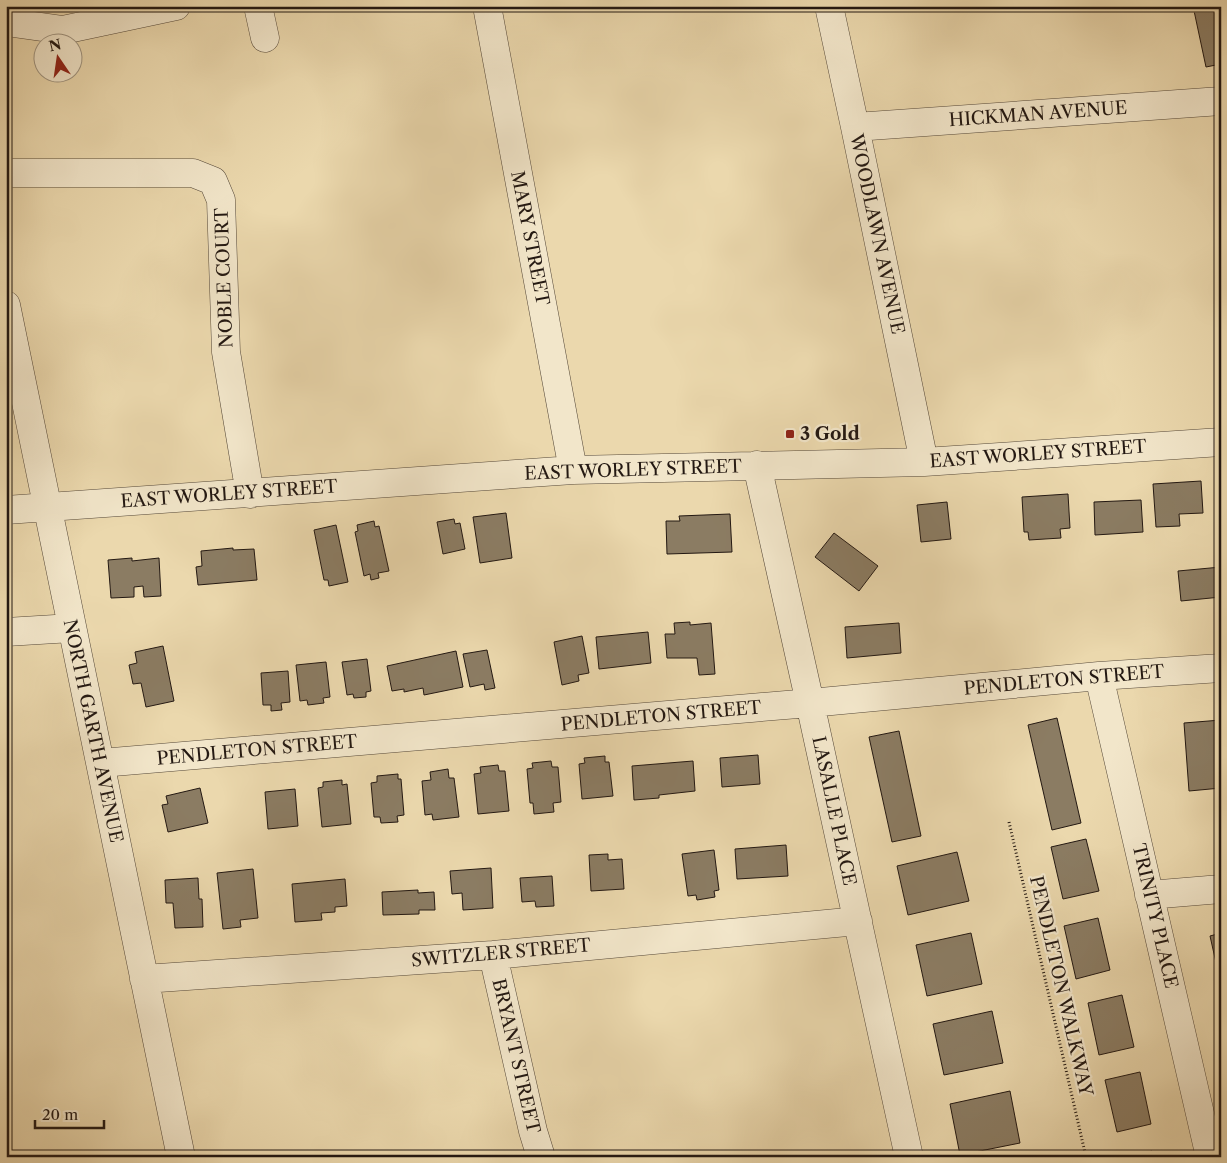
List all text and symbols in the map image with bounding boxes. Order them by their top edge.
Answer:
north arrow [32,32,82,82]
text: N [47,35,63,55]
street label: HICKMAN AVENUE [948,97,1128,131]
street label: WOODLAWN AVENUE [845,131,909,336]
street label: MARY STREET [506,169,554,308]
street label: NOBLE COURT [211,207,237,348]
place label: 3 Gold [800,423,860,445]
marker: 3 Gold [784,428,796,440]
street label: EAST WORLEY STREET [929,435,1148,473]
street label: EAST WORLEY STREET [524,455,743,485]
street label: EAST WORLEY STREET [120,475,339,513]
street label: NORTH GARTH AVENUE [59,617,127,845]
street label: PENDLETON STREET [963,660,1166,700]
street label: PENDLETON STREET [560,696,763,736]
street label: PENDLETON STREET [156,730,359,770]
street label: LASALLE PLACE [807,734,861,888]
street label: TRINITY PLACE [1128,841,1182,991]
street label: PENDLETON WALKWAY [1025,874,1097,1100]
street label: SWITZLER STREET [410,934,592,972]
street label: BRYANT STREET [487,976,545,1136]
scale bar [35,1098,104,1130]
text: 20 m [42,1105,78,1124]

